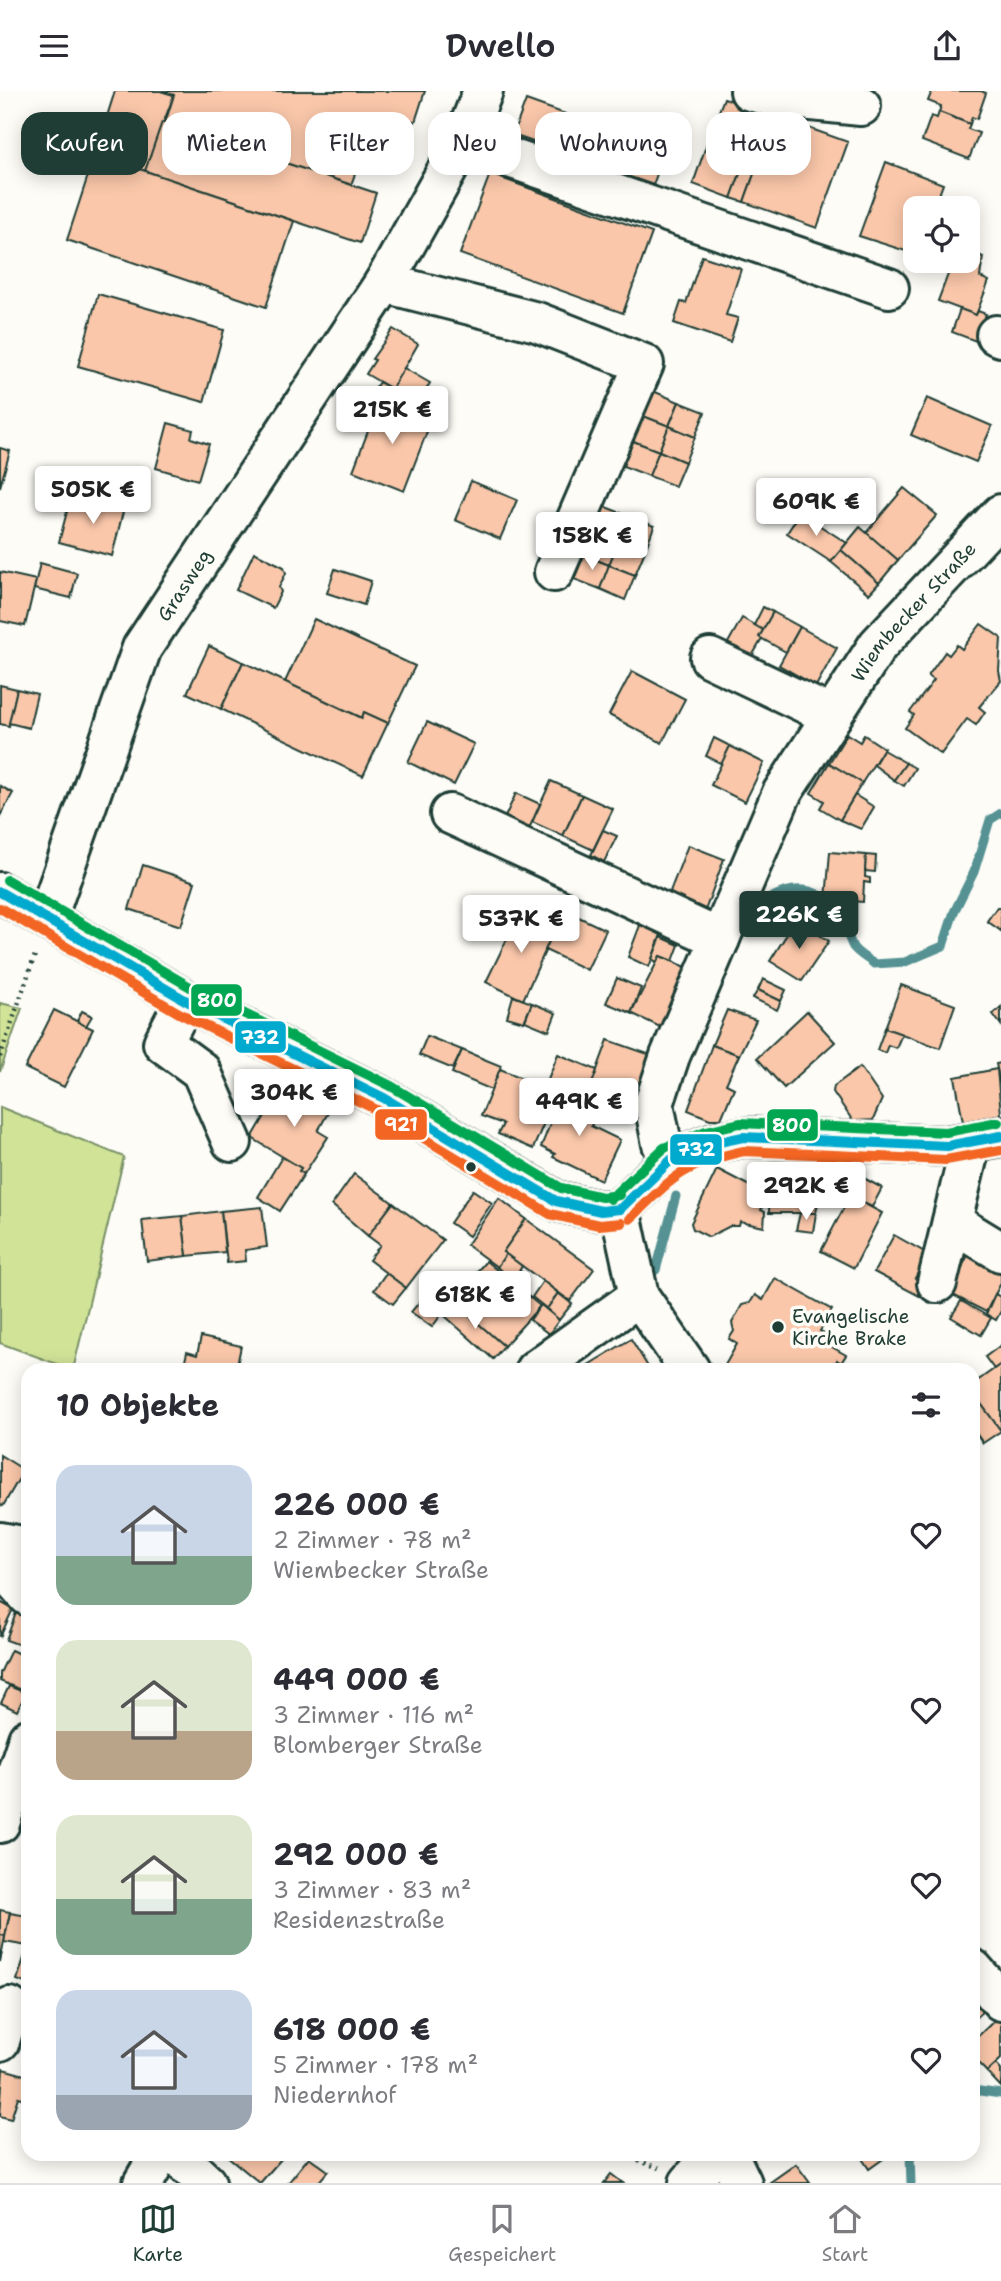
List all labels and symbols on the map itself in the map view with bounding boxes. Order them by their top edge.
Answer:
pin: 215K € [335,387,449,446]
pin: 505K € [36,467,150,526]
pin: 609K € [759,479,873,538]
pin: 158K € [535,512,649,572]
street label: Wiembecker Straße [845,536,981,686]
street label: Grasweg [151,544,217,626]
pin: 226K € [742,891,856,951]
pin: 537K € [464,895,578,955]
line badge: 800 [190,983,243,1017]
text: 800 [197,988,237,1013]
line badge: 732 [234,1020,287,1054]
text: 732 [241,1025,279,1050]
pin: 304K € [237,1069,351,1129]
pin: 449K € [522,1079,636,1138]
line badge: 921 [374,1108,428,1141]
line badge: 800 [766,1108,819,1142]
text: 921 [384,1112,418,1137]
text: 800 [772,1113,812,1138]
line badge: 732 [669,1133,723,1166]
text: 732 [677,1137,715,1162]
unlabelled marker [464,1160,478,1174]
pin: 292K € [749,1163,863,1222]
pin: 618K € [418,1271,532,1331]
place label: Evangelische Kirche Brake [792,1304,909,1351]
marker: Evangelische Kirche Brake [770,1319,786,1335]

